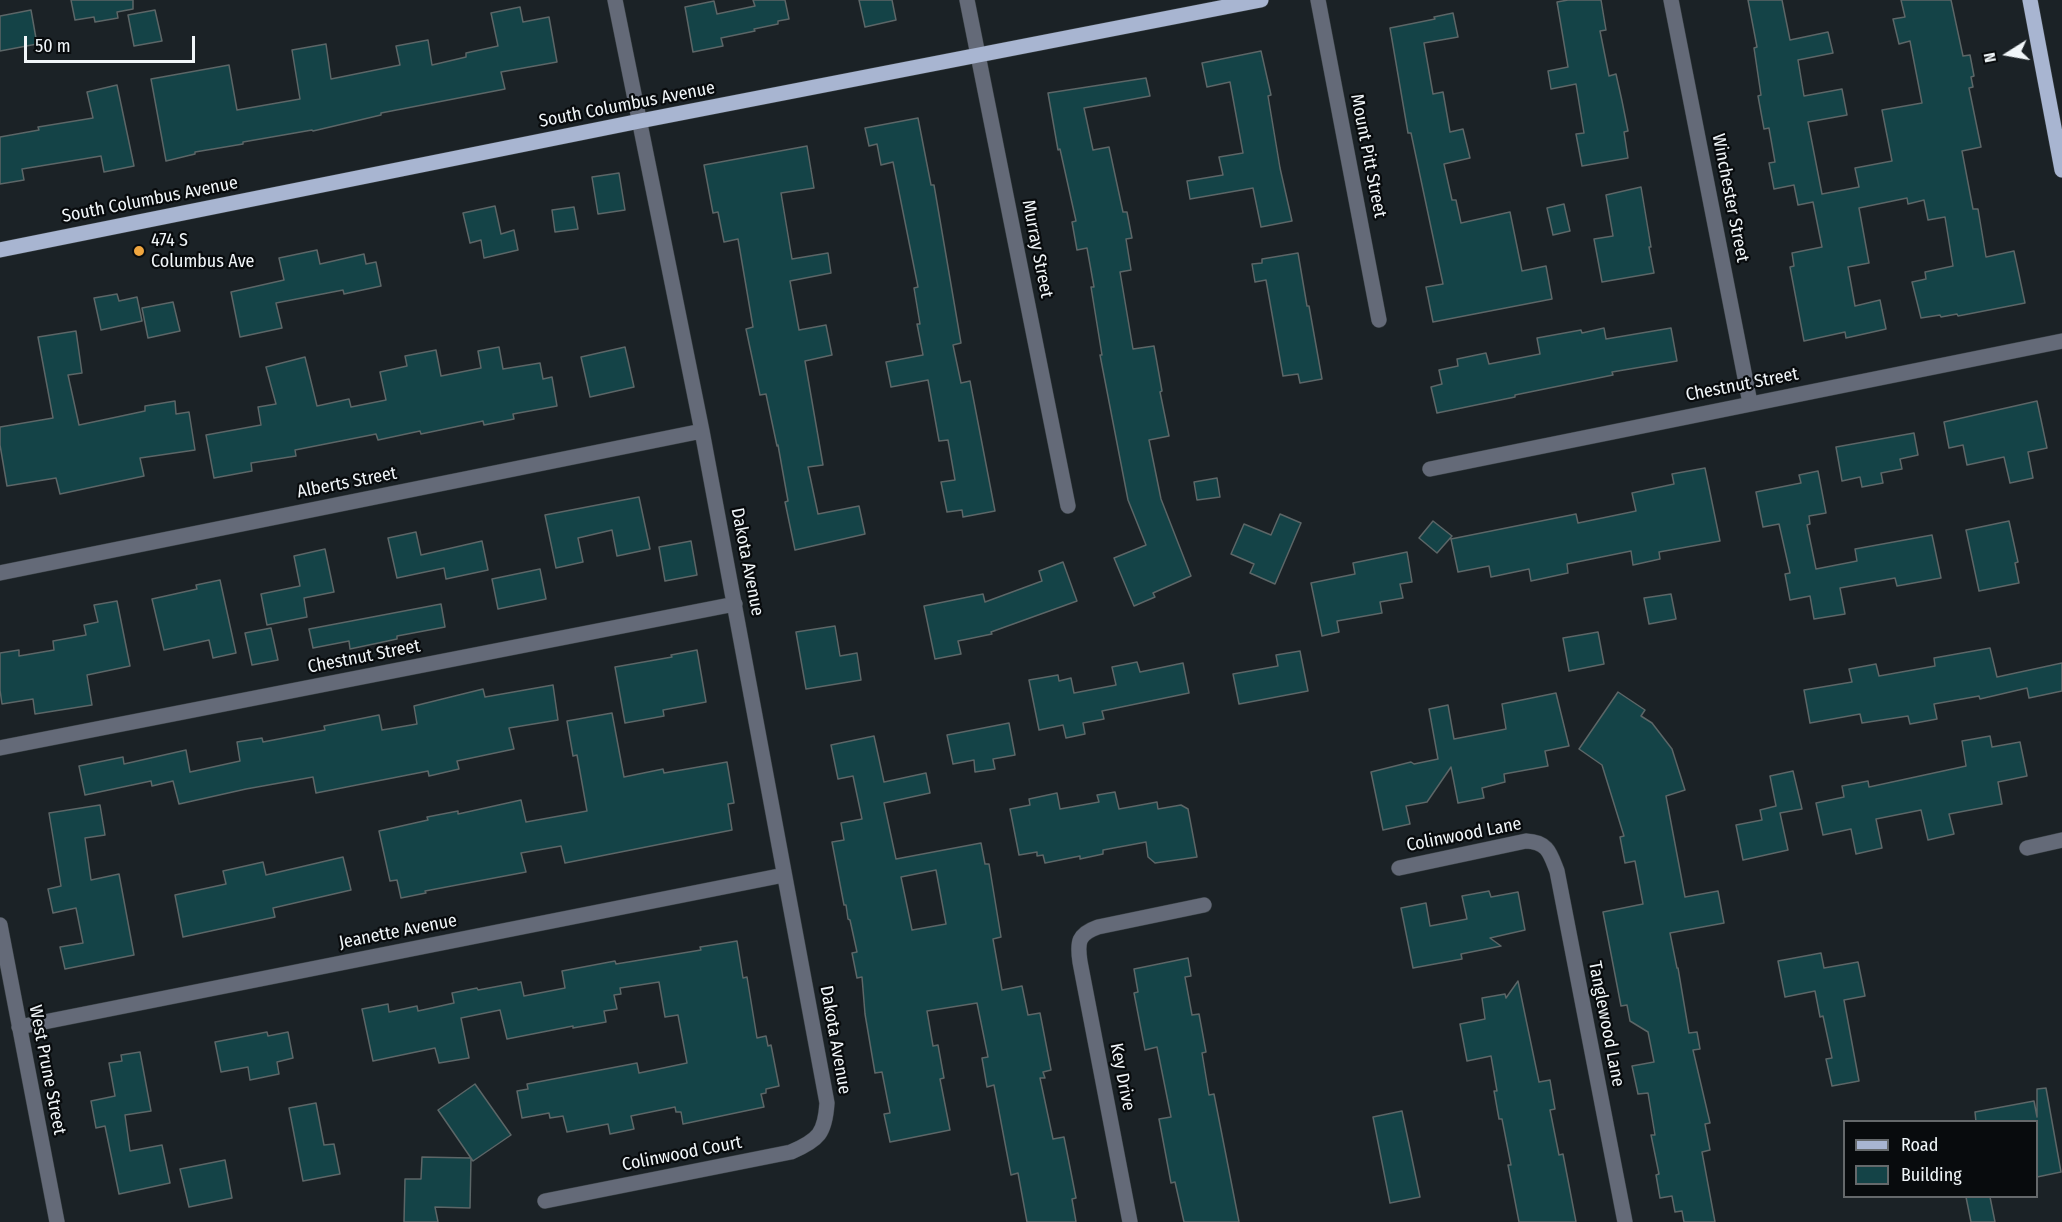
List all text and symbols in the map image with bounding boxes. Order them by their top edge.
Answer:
scale bar [27,24,198,62]
north arrow [1978,24,2038,84]
text: 50 m [35,35,71,57]
text: N [1980,51,2000,64]
street label: South Columbus Avenue [537,77,717,133]
street label: Mount Pitt Street [1345,92,1391,220]
street label: Winchester Street [1707,132,1753,264]
street label: South Columbus Avenue [60,172,240,228]
street label: Murray Street [1017,198,1057,300]
place label: 474 S Columbus Ave [151,230,254,272]
marker: 474 S Columbus Ave [132,244,146,258]
street label: Chestnut Street [1684,364,1800,406]
street label: Alberts Street [295,463,399,503]
street label: Dakota Avenue [726,506,768,618]
street label: Chestnut Street [306,636,422,678]
street label: Colinwood Lane [1405,813,1523,857]
street label: Jeanette Avenue [337,910,459,954]
street label: Tanglewood Lane [1583,959,1629,1089]
street label: Dakota Avenue [815,984,855,1096]
street label: West Prune Street [24,1003,70,1137]
street label: Key Drive [1105,1041,1139,1113]
legend [1843,1120,2038,1198]
street label: Colinwood Court [620,1132,744,1176]
text: Road [1901,1134,1938,1156]
text: Building [1901,1164,1962,1186]

